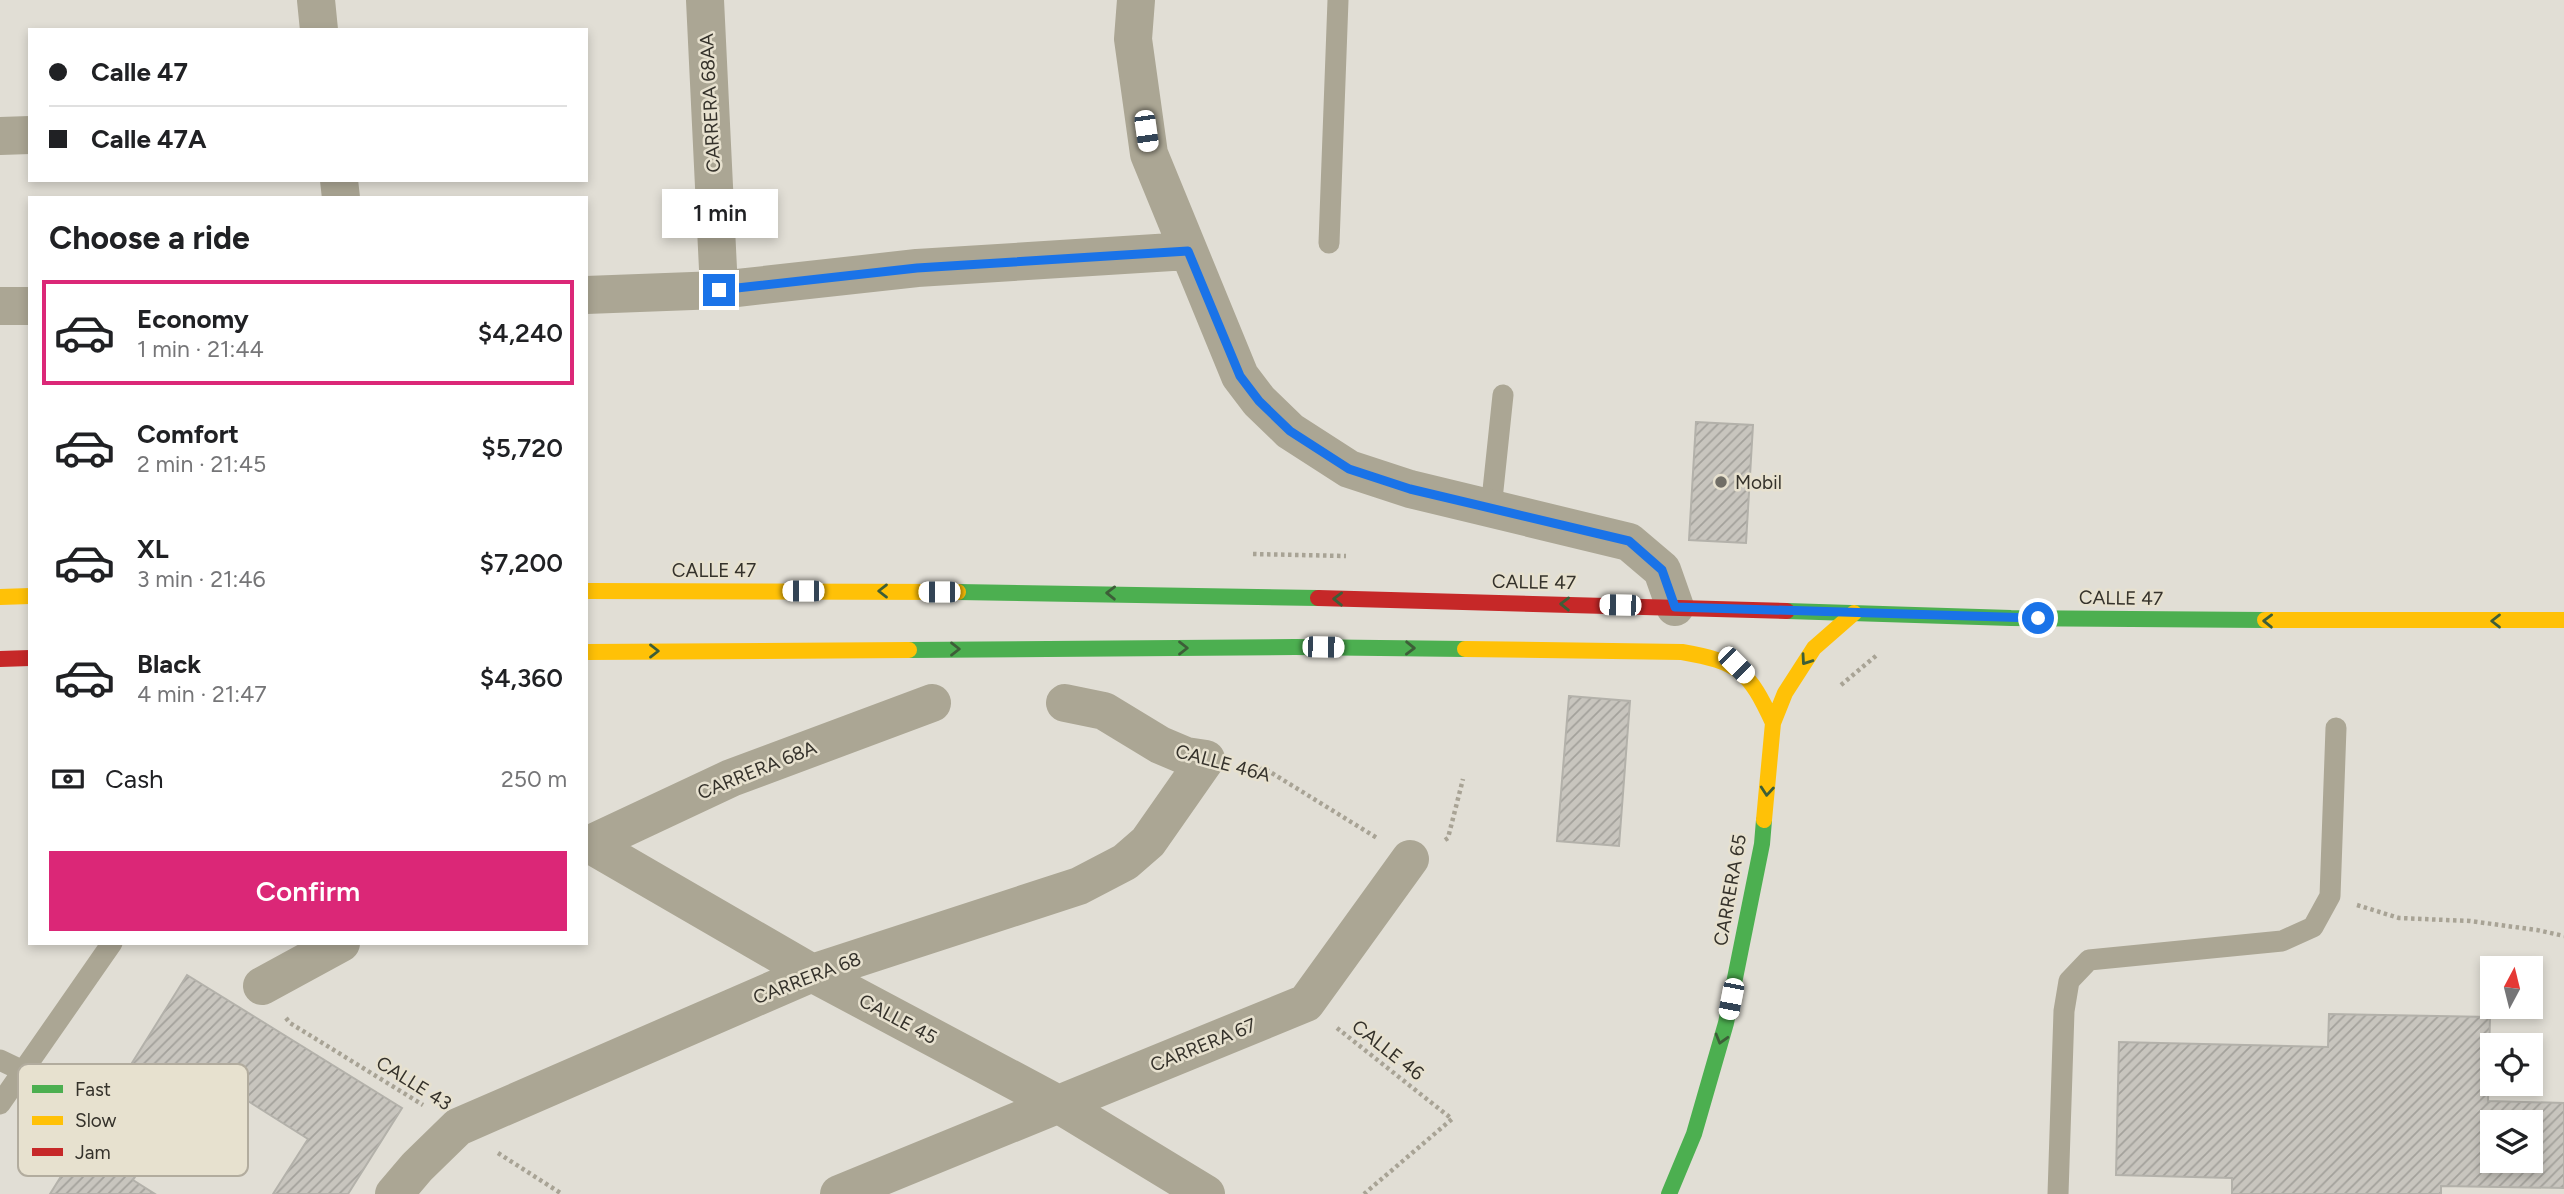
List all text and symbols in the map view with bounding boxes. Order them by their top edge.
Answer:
street label: CARRERA 68AA [695,33,725,173]
text: Calle 47 [91,56,188,88]
car [1133,109,1160,153]
text: Calle 47A [91,123,207,155]
callout: 1 min [661,188,777,238]
text: 1 min [693,199,747,227]
text: Choose a ride [49,219,250,257]
route end [703,274,735,306]
icon: car [53,301,116,364]
text: Economy [137,303,249,335]
text: $4,240 [478,317,563,349]
text: 1 min · 21:44 [137,335,264,363]
icon: car [53,416,116,479]
text: Comfort [137,418,239,450]
text: $5,720 [481,432,563,464]
text: 2 min · 21:45 [137,450,266,478]
place label: Mobil [1735,471,1782,494]
marker: Mobil [1713,474,1729,490]
icon: car [53,531,116,594]
text: XL [137,533,169,565]
text: $7,200 [479,547,563,579]
street label: CALLE 47 [672,559,756,582]
text: 3 min · 21:46 [137,565,266,593]
street label: CALLE 47 [1492,570,1576,594]
car [783,581,825,602]
car [919,582,961,603]
one-way arrow [877,583,888,599]
one-way arrow [1105,585,1115,601]
street label: CALLE 47 [2079,586,2163,610]
one-way arrow [1332,591,1343,606]
car [1599,594,1642,616]
one-way arrow [1560,596,1570,612]
route start [2022,602,2054,634]
one-way arrow [2263,613,2274,628]
one-way arrow [2490,613,2501,629]
car [1302,636,1345,658]
one-way arrow [1178,640,1189,655]
one-way arrow [1406,640,1416,656]
one-way arrow [951,641,961,657]
one-way arrow [650,643,660,659]
car [1714,643,1759,687]
icon: car [53,646,116,709]
text: Black [137,648,201,680]
one-way arrow [1802,652,1814,665]
text: $4,360 [480,662,563,694]
text: 4 min · 21:47 [137,680,267,708]
street label: CARRERA 68A [694,736,820,804]
street label: CALLE 46A [1173,739,1273,787]
icon: cash [49,760,87,798]
text: Cash [105,763,164,795]
text: 250 m [501,765,567,793]
one-way arrow [1759,786,1774,797]
street label: CARRERA 65 [1709,832,1751,948]
button: Confirm [49,851,567,931]
street label: CARRERA 68 [750,947,864,1009]
north arrow [2480,956,2543,1018]
map controls [2480,956,2543,1173]
car [1717,976,1746,1022]
street label: CALLE 45 [855,989,941,1049]
street label: CARRERA 67 [1147,1013,1259,1077]
street label: CALLE 46 [1347,1015,1429,1085]
one-way arrow [1715,1033,1730,1045]
button: locate [2480,1033,2543,1096]
street label: CALLE 43 [372,1051,456,1115]
legend [18,1064,248,1176]
text: Fast [75,1078,111,1101]
text: Slow [75,1109,117,1132]
button: layers [2480,1110,2543,1173]
text: Jam [75,1141,111,1164]

